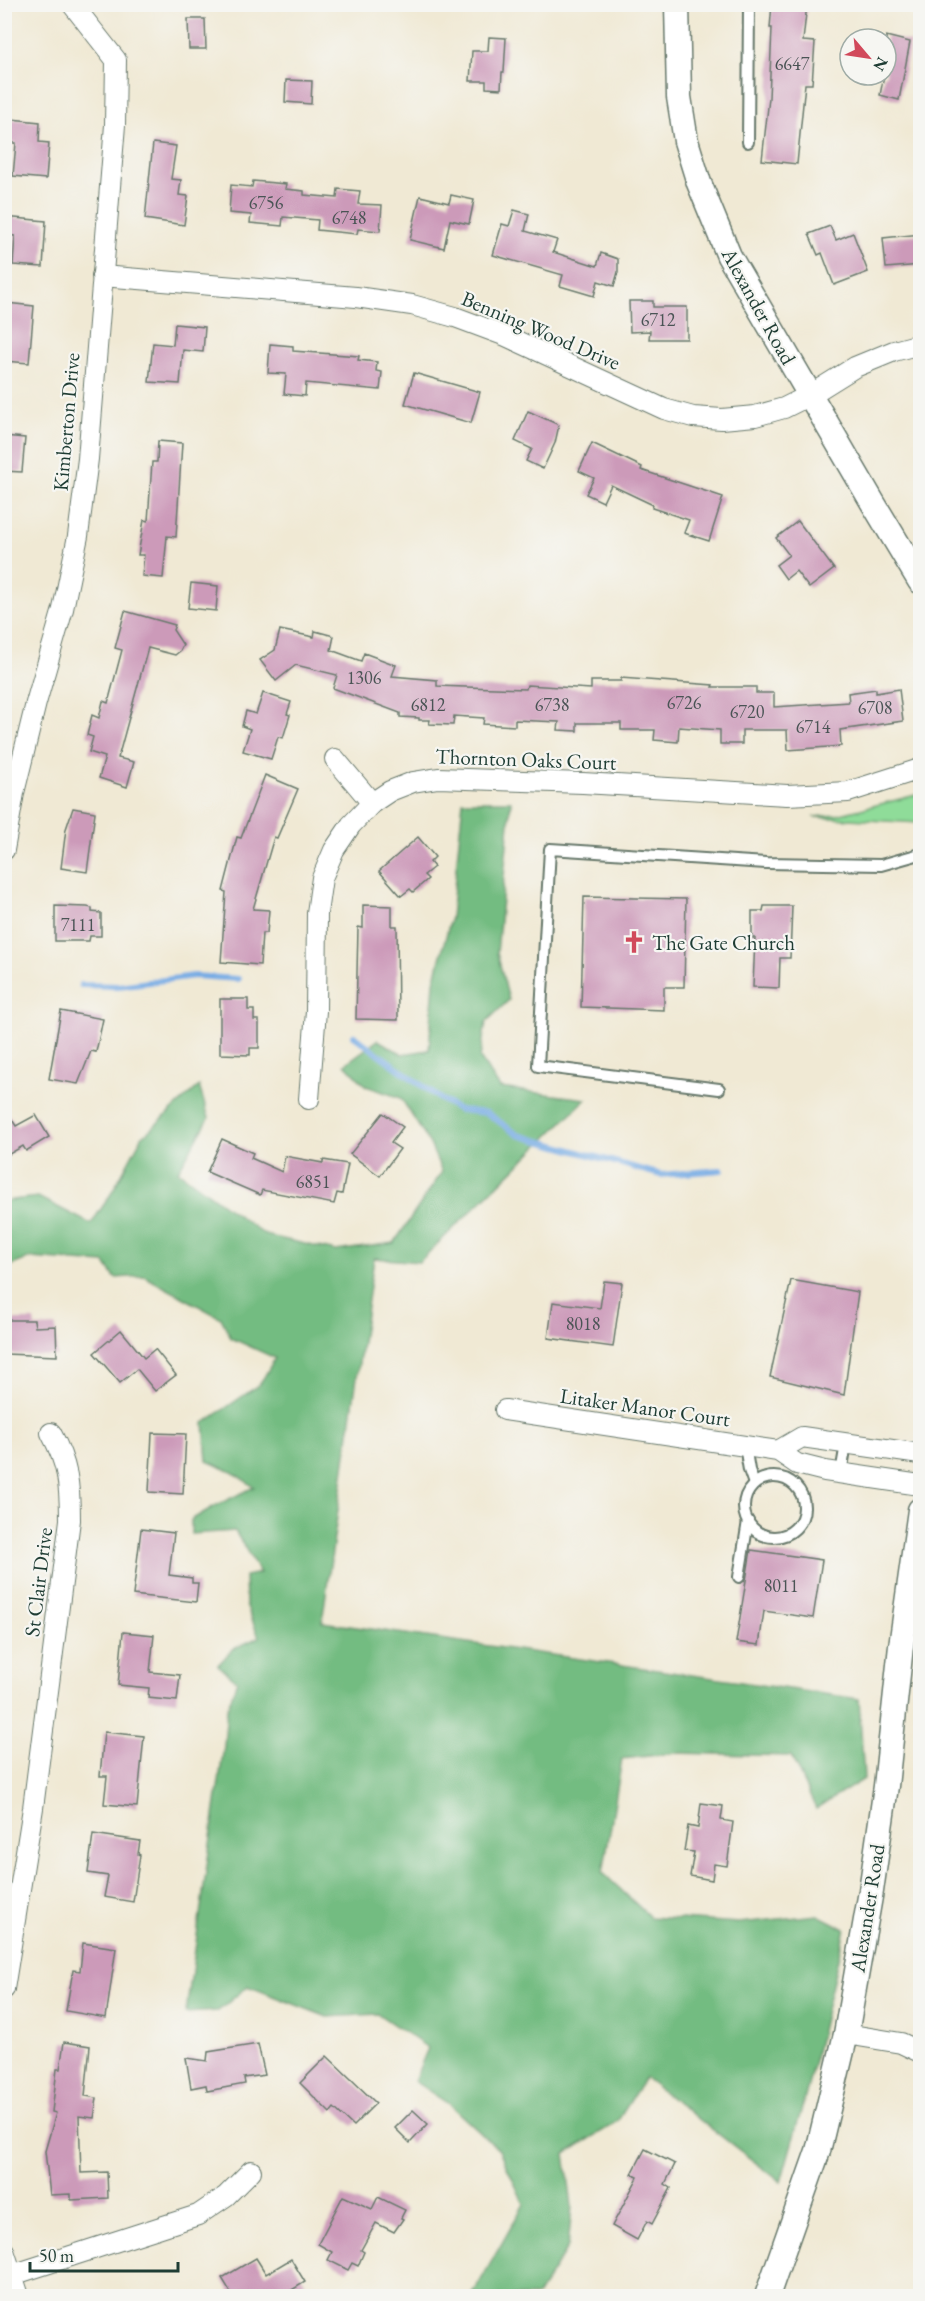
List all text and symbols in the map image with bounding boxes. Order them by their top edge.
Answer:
north arrow [838,27,898,87]
house number: 6647 [775,52,810,75]
text: N [868,53,893,75]
house number: 6756 [249,191,284,214]
house number: 6748 [332,206,366,229]
street label: Alexander Road [715,242,802,370]
street label: Benning Wood Drive [458,284,624,376]
house number: 6712 [641,308,676,331]
street label: Kimberton Drive [46,352,86,492]
house number: 1306 [347,666,382,689]
house number: 6726 [667,691,702,714]
house number: 6812 [411,693,446,716]
house number: 6738 [535,693,569,716]
house number: 6708 [858,696,892,719]
house number: 6720 [730,700,765,723]
house number: 6714 [796,715,831,738]
street label: Thornton Oaks Court [435,742,617,776]
house number: 7111 [61,913,95,936]
church icon: The Gate Church [621,929,647,955]
place label: The Gate Church [652,929,795,956]
house number: 6851 [296,1170,330,1193]
house number: 8018 [566,1312,600,1335]
street label: Litaker Manor Court [558,1382,732,1432]
street label: St Clair Drive [18,1526,58,1638]
house number: 8011 [764,1574,798,1597]
street label: Alexander Road [843,1842,891,1975]
scale bar [30,2235,178,2273]
text: 50 m [39,2244,74,2267]

